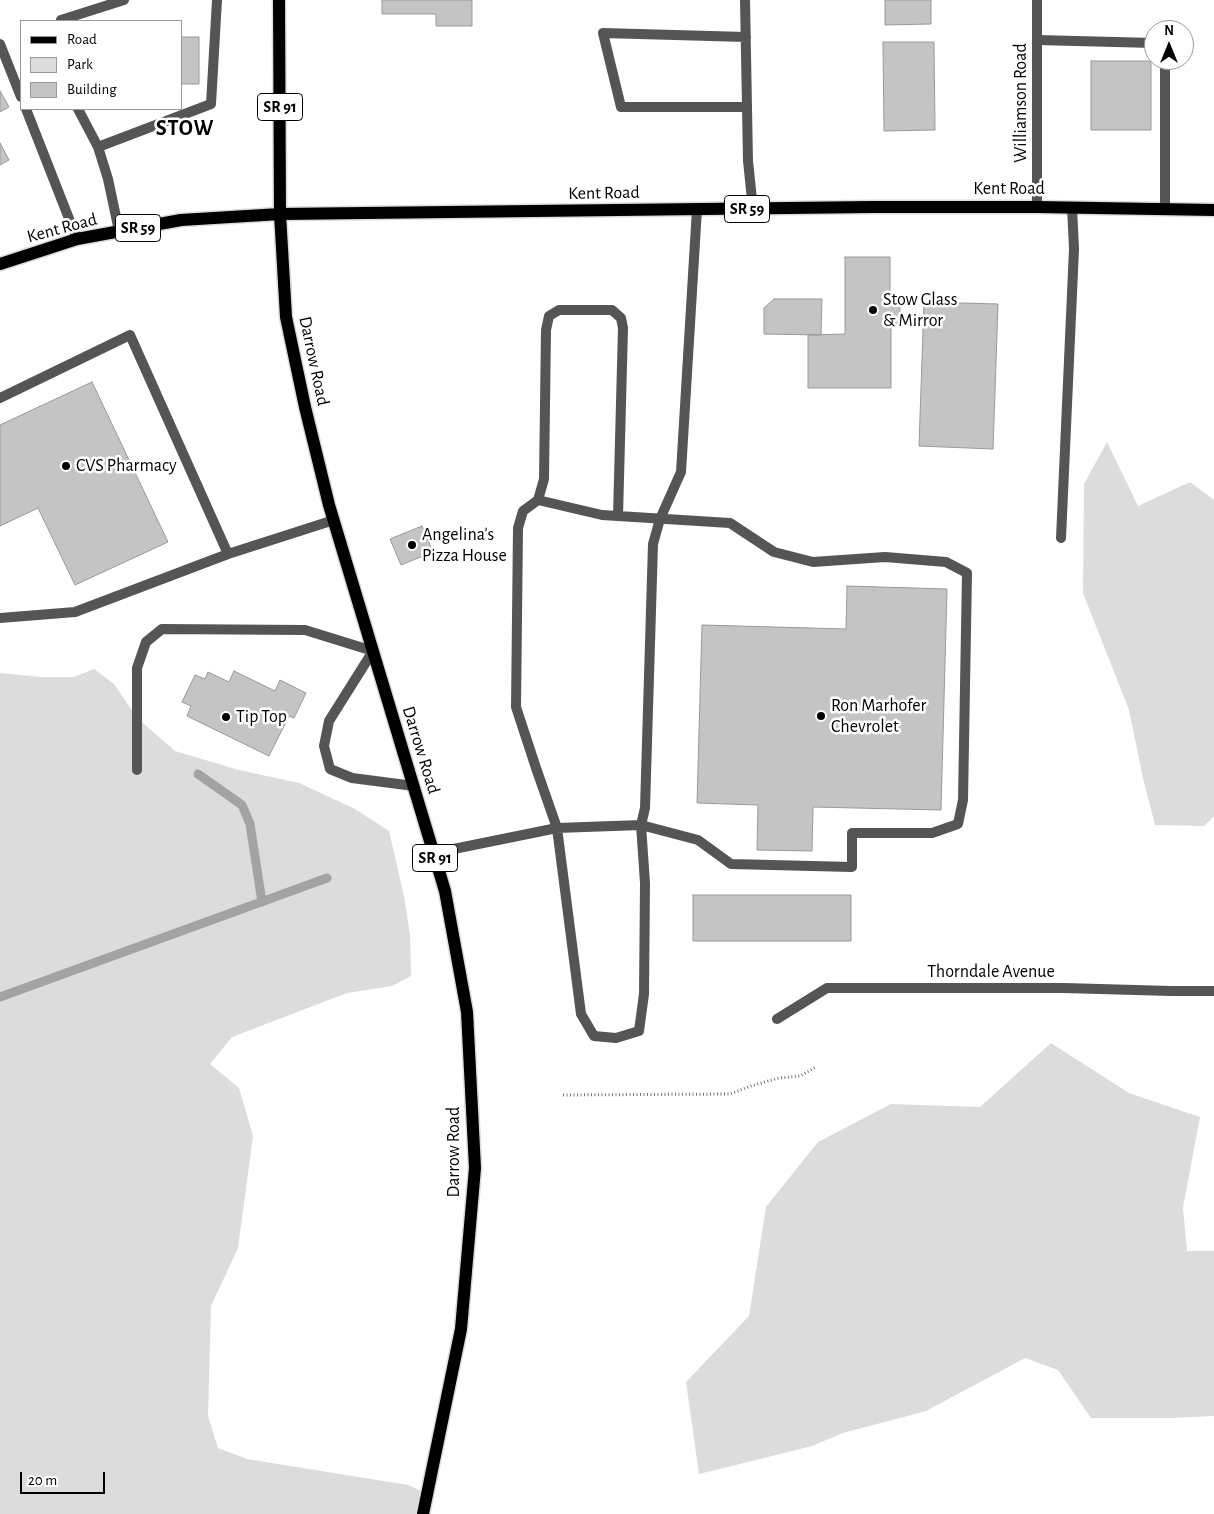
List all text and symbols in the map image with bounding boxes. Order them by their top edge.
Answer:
legend [20,20,182,110]
north arrow [1144,20,1194,70]
text: N [1164,24,1174,38]
text: Road [67,32,97,47]
street label: Williamson Road [1010,43,1032,163]
text: Park [67,57,93,72]
text: Building [67,82,117,97]
road number: SR 91 [258,94,302,120]
district label: STOW [155,115,215,141]
street label: Kent Road [973,178,1045,200]
street label: Kent Road [568,182,640,204]
road number: SR 59 [724,195,770,222]
street label: Kent Road [25,208,99,248]
road number: SR 59 [116,214,160,242]
place label: Stow Glass & Mirror [883,289,957,332]
marker: Stow Glass & Mirror [867,304,879,316]
street label: Darrow Road [294,314,334,408]
place label: CVS Pharmacy [76,455,177,477]
marker: CVS Pharmacy [60,460,72,472]
place label: Angelina's Pizza House [422,524,507,566]
marker: Angelina's Pizza House [406,539,418,551]
place label: Ron Marhofer Chevrolet [831,695,926,738]
street label: Darrow Road [397,703,445,797]
place label: Tip Top [236,706,287,728]
marker: Ron Marhofer Chevrolet [815,710,827,722]
marker: Tip Top [220,711,232,723]
road number: SR 91 [412,844,458,871]
street label: Thorndale Avenue [927,961,1055,983]
street label: Darrow Road [443,1107,465,1197]
scale bar [22,1462,108,1494]
text: 20 m [28,1473,57,1488]

